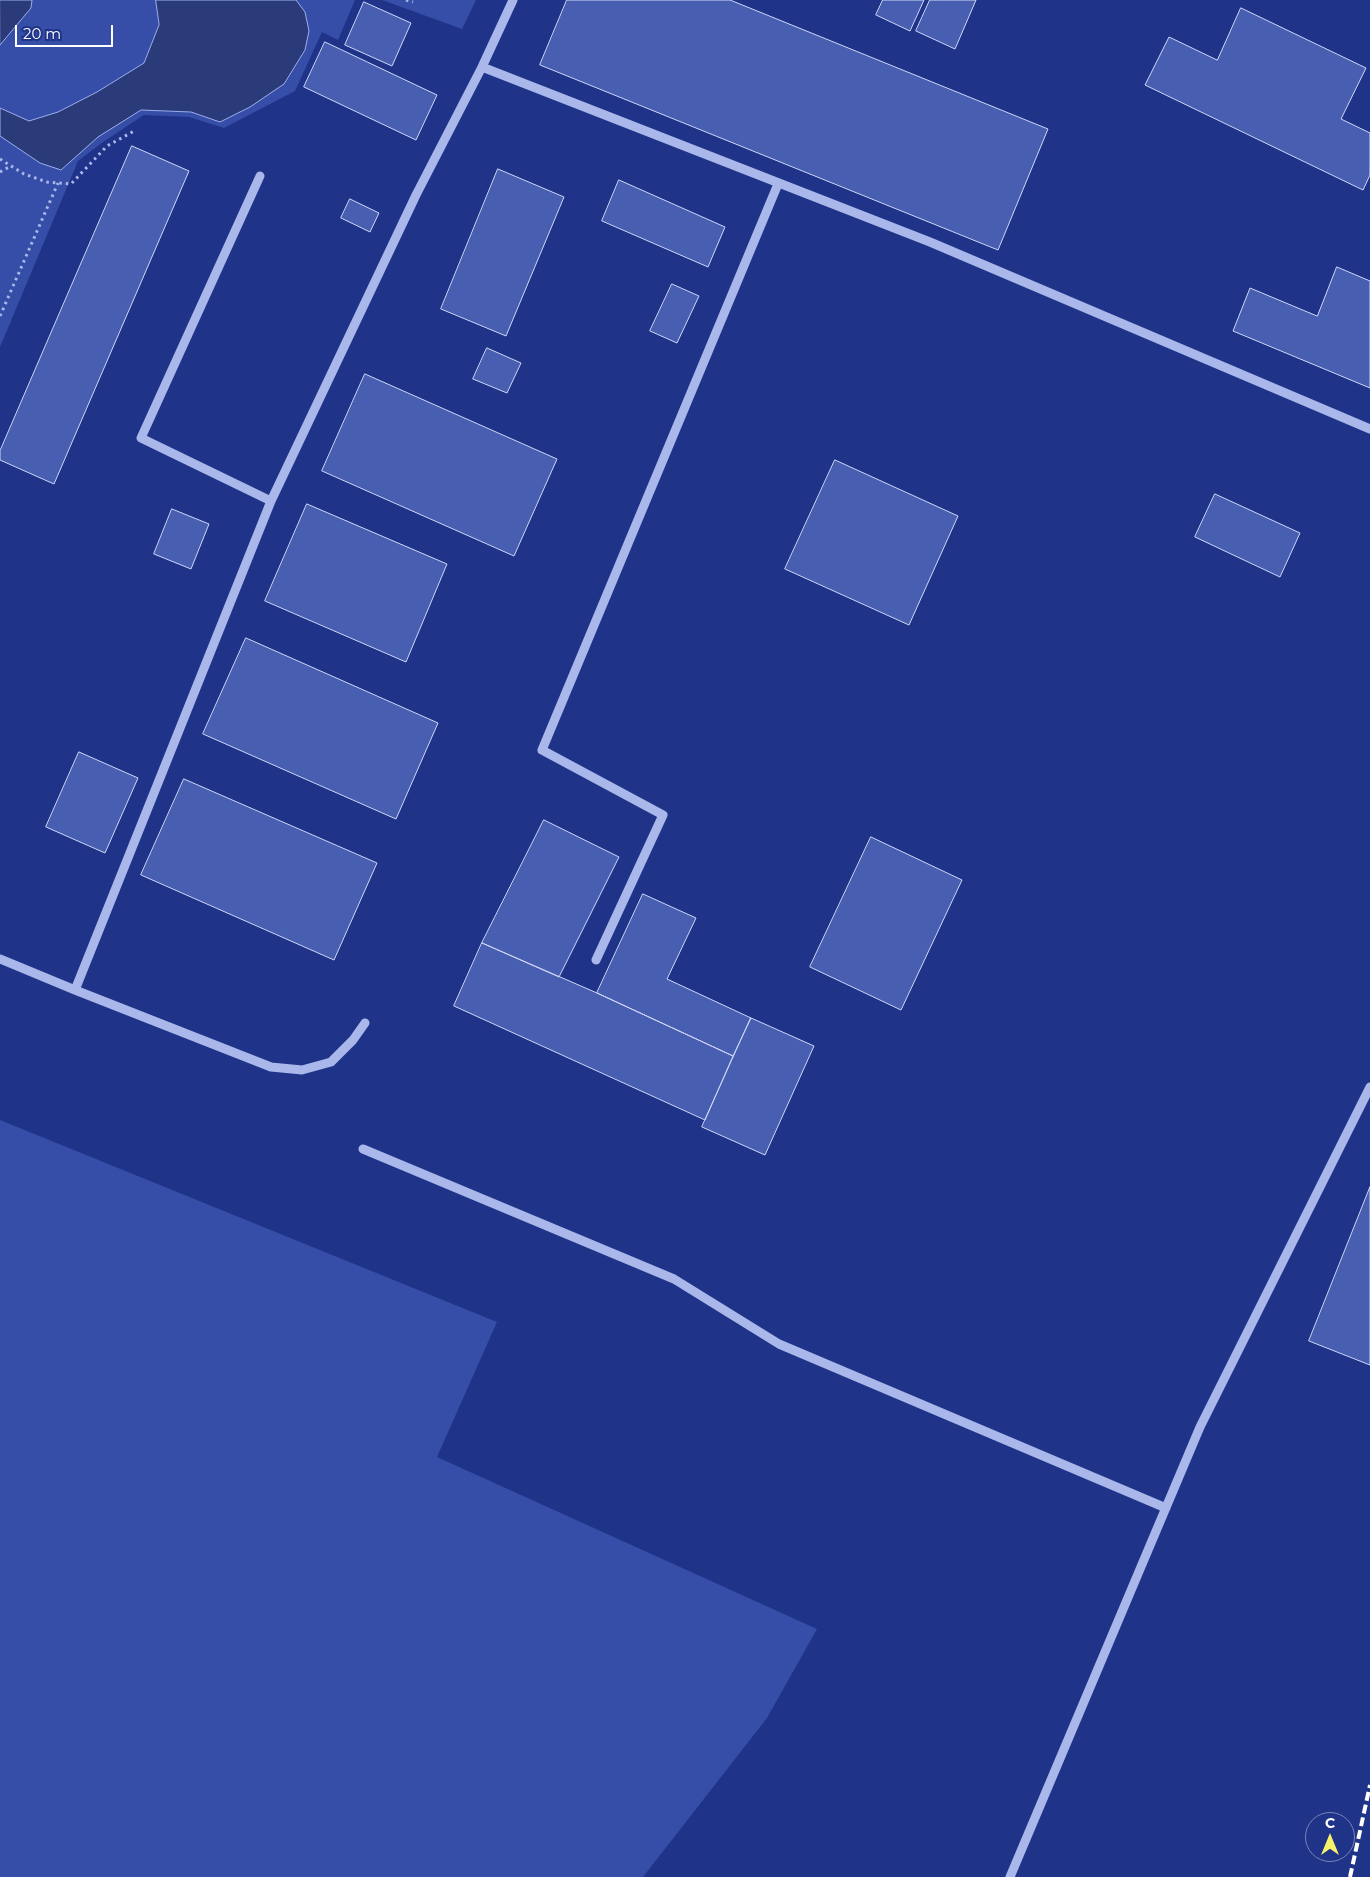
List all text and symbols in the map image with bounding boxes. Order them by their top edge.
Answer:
scale bar [18,15,115,47]
text: 20 m [23,24,61,43]
north arrow [1305,1812,1355,1862]
text: С [1325,1814,1335,1832]

